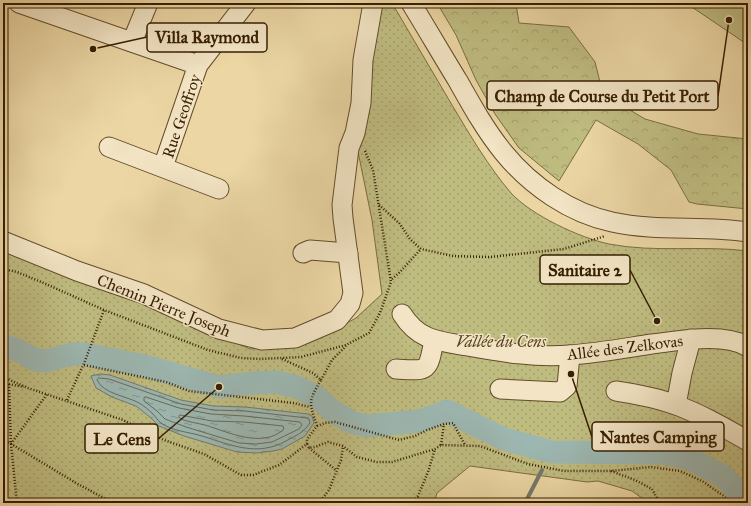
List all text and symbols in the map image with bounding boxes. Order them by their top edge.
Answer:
callout: Villa Raymond [147,23,267,52]
text: Villa Raymond [154,27,259,48]
street label: Rue Geoffroy [158,71,205,161]
callout: Champ de Course du Petit Port [487,81,718,110]
text: Champ de Course du Petit Port [495,86,710,107]
callout: Sanitaire 2 [540,255,630,284]
text: Sanitaire 2 [548,260,623,281]
street label: Chemin Pierre Joseph [94,270,233,342]
street label: Allée des Zelkovas [565,331,684,364]
park label: Vallée du Cens [456,332,546,351]
callout: Nantes Camping [592,422,724,451]
callout: Le Cens [85,424,158,453]
text: Nantes Camping [600,427,717,448]
text: Le Cens [93,429,151,450]

